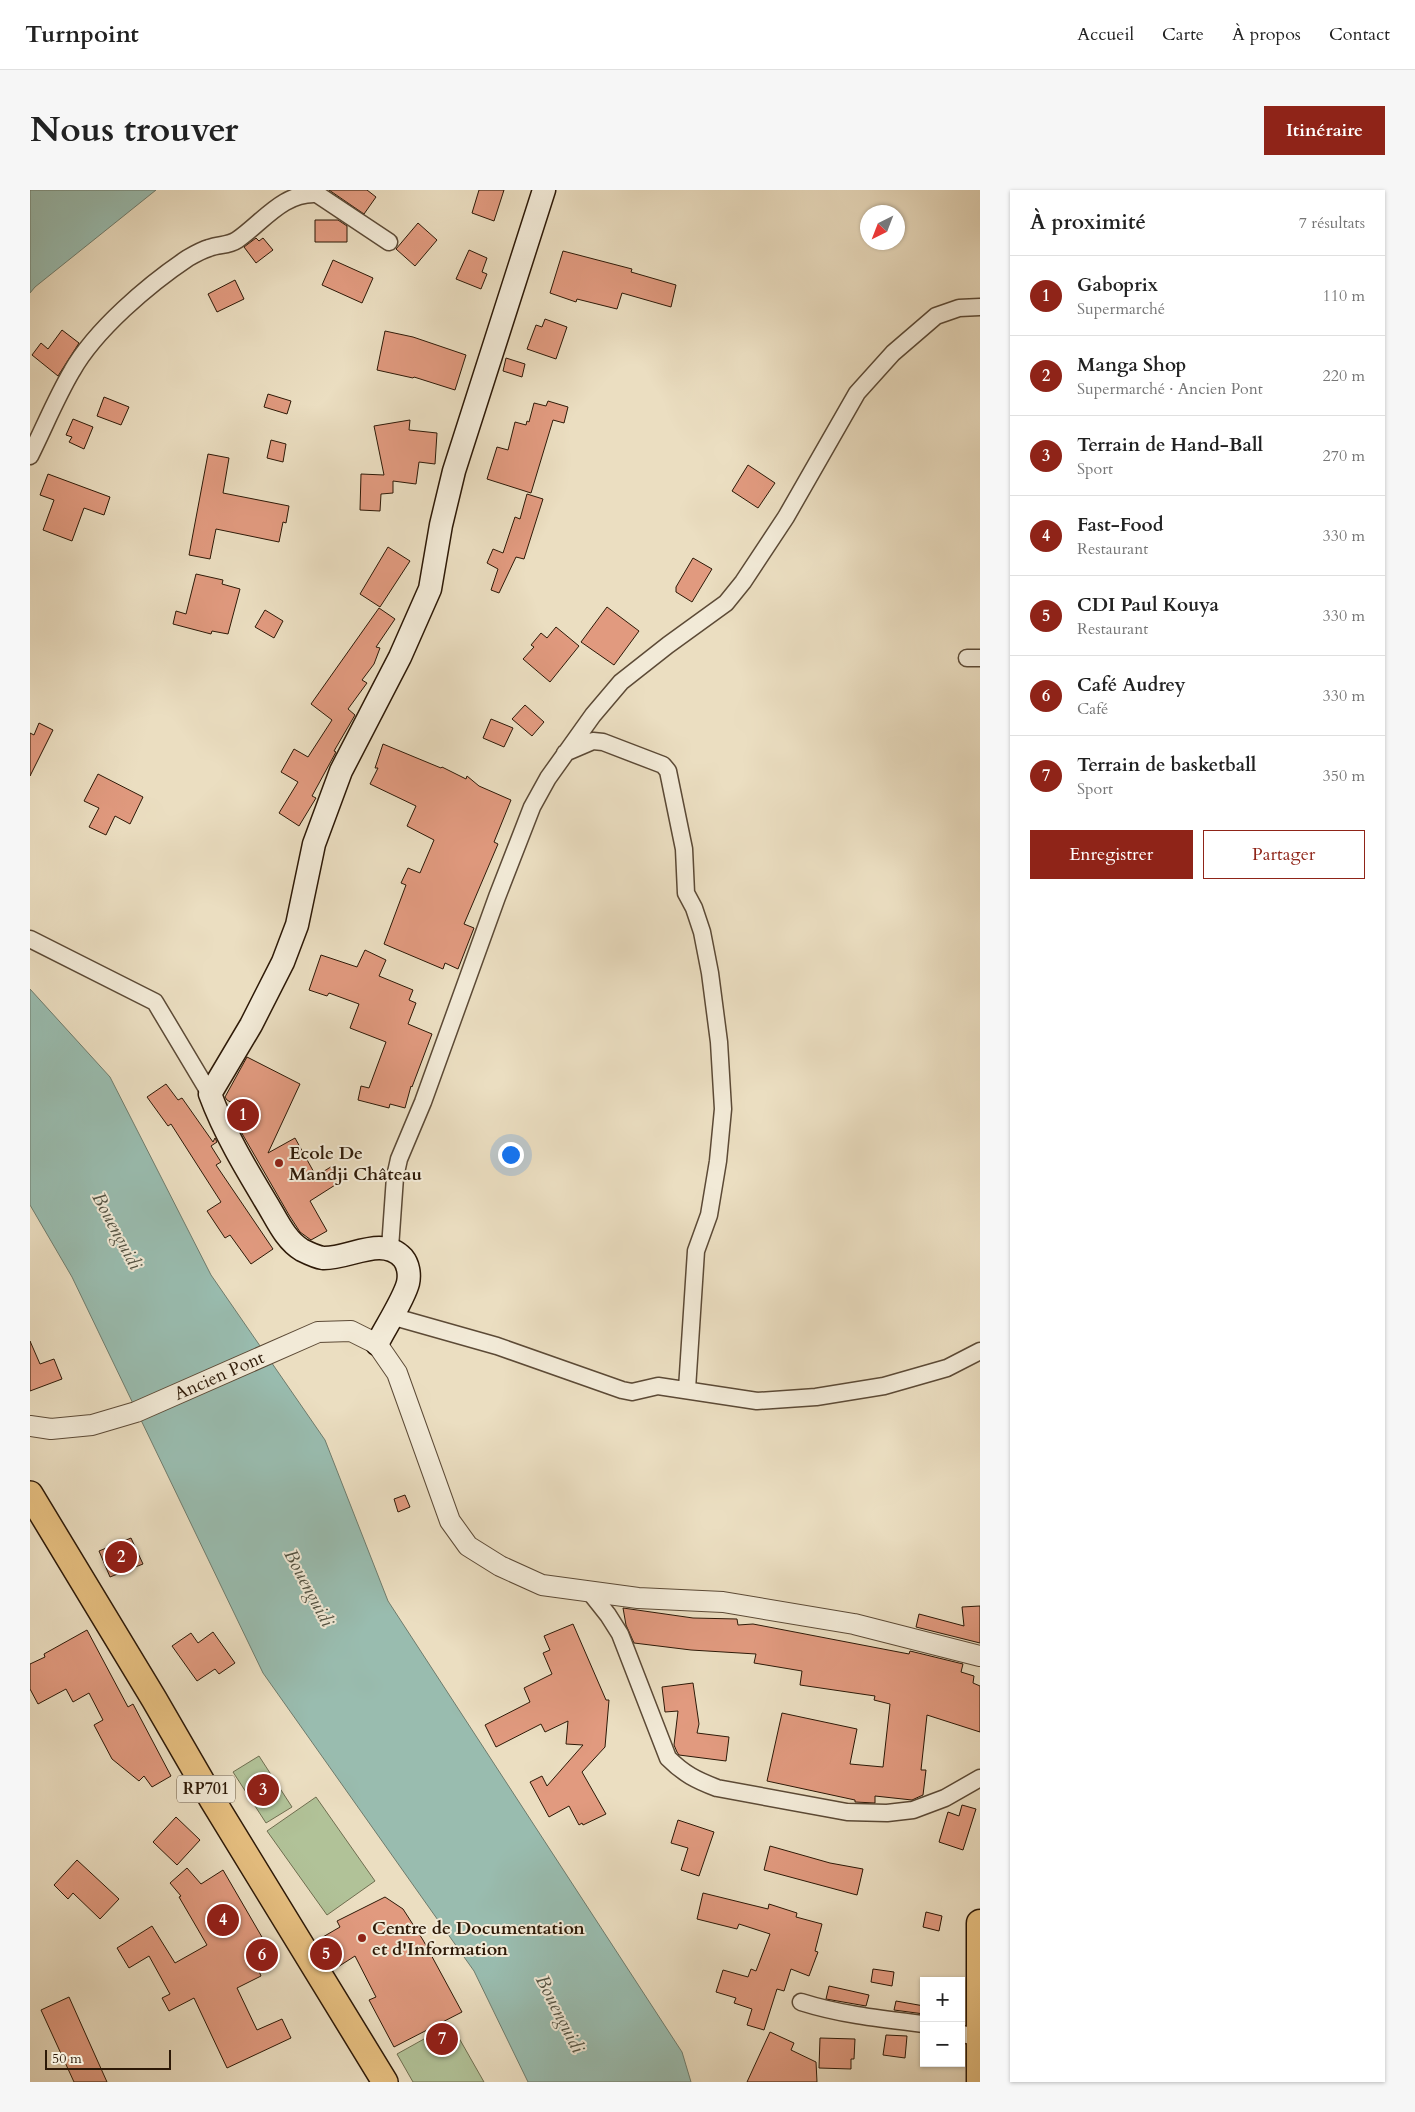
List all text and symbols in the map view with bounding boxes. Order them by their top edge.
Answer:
text: Turnpoint [25,18,139,51]
text: Accueil [1077,22,1134,47]
text: Carte [1162,22,1204,47]
text: À propos [1232,22,1301,47]
text: Contact [1329,22,1390,47]
text: Nous trouver [30,106,238,154]
button: Itinéraire [1264,106,1385,155]
north arrow [860,205,905,250]
text: À proximité [1030,208,1146,237]
text: 7 résultats [1299,212,1365,234]
text: Gaboprix [1077,272,1158,298]
text: 1 [1042,285,1050,307]
text: 110 m [1323,285,1365,307]
text: Supermarché [1077,298,1165,320]
text: Manga Shop [1077,352,1186,378]
text: 2 [1042,365,1050,387]
text: 220 m [1323,365,1365,387]
text: Supermarché · Ancien Pont [1077,378,1263,400]
text: Terrain de Hand-Ball [1077,432,1263,458]
text: 3 [1042,445,1050,467]
text: 270 m [1323,445,1365,467]
text: Sport [1077,458,1113,480]
text: Fast-Food [1077,512,1164,538]
text: 4 [1042,525,1050,547]
text: 330 m [1323,525,1365,547]
text: Restaurant [1077,538,1148,560]
text: CDI Paul Kouya [1077,592,1219,618]
text: 5 [1042,605,1050,627]
text: 330 m [1323,605,1365,627]
text: Restaurant [1077,618,1148,640]
text: Café Audrey [1077,672,1186,698]
text: 6 [1042,685,1050,707]
text: 330 m [1323,685,1365,707]
text: Café [1077,698,1108,720]
text: Terrain de basketball [1077,752,1256,778]
text: 7 [1042,765,1050,787]
text: 350 m [1323,765,1365,787]
text: Sport [1077,778,1113,800]
button: Enregistrer [1030,830,1193,879]
button: Partager [1203,830,1365,879]
pin: 1 [227,1096,259,1134]
place label: Ecole De Mandji Château [289,1141,422,1187]
your location [498,1142,524,1168]
marker: Ecole De Mandji Château [273,1157,285,1169]
water label: Bouenguidi [86,1188,149,1275]
street label: Ancien Pont [170,1345,268,1406]
pin: 2 [105,1538,137,1576]
water label: Bouenguidi [278,1545,341,1632]
pin: 3 [247,1771,279,1809]
road number: RP701 [177,1776,235,1802]
pin: 4 [207,1901,239,1939]
place label: Centre de Documentation et d'Information [372,1916,585,1962]
marker: Centre de Documentation et d'Information [356,1932,368,1944]
pin: 5 [310,1935,342,1973]
pin: 6 [246,1936,278,1974]
water label: Bouenguidi [529,1970,591,2058]
map controls [920,1977,965,2067]
button: + [920,1977,965,2022]
pin: 7 [426,2020,458,2058]
button: − [920,2022,965,2067]
scale bar [45,2047,171,2070]
text: 50 m [52,2049,82,2068]

